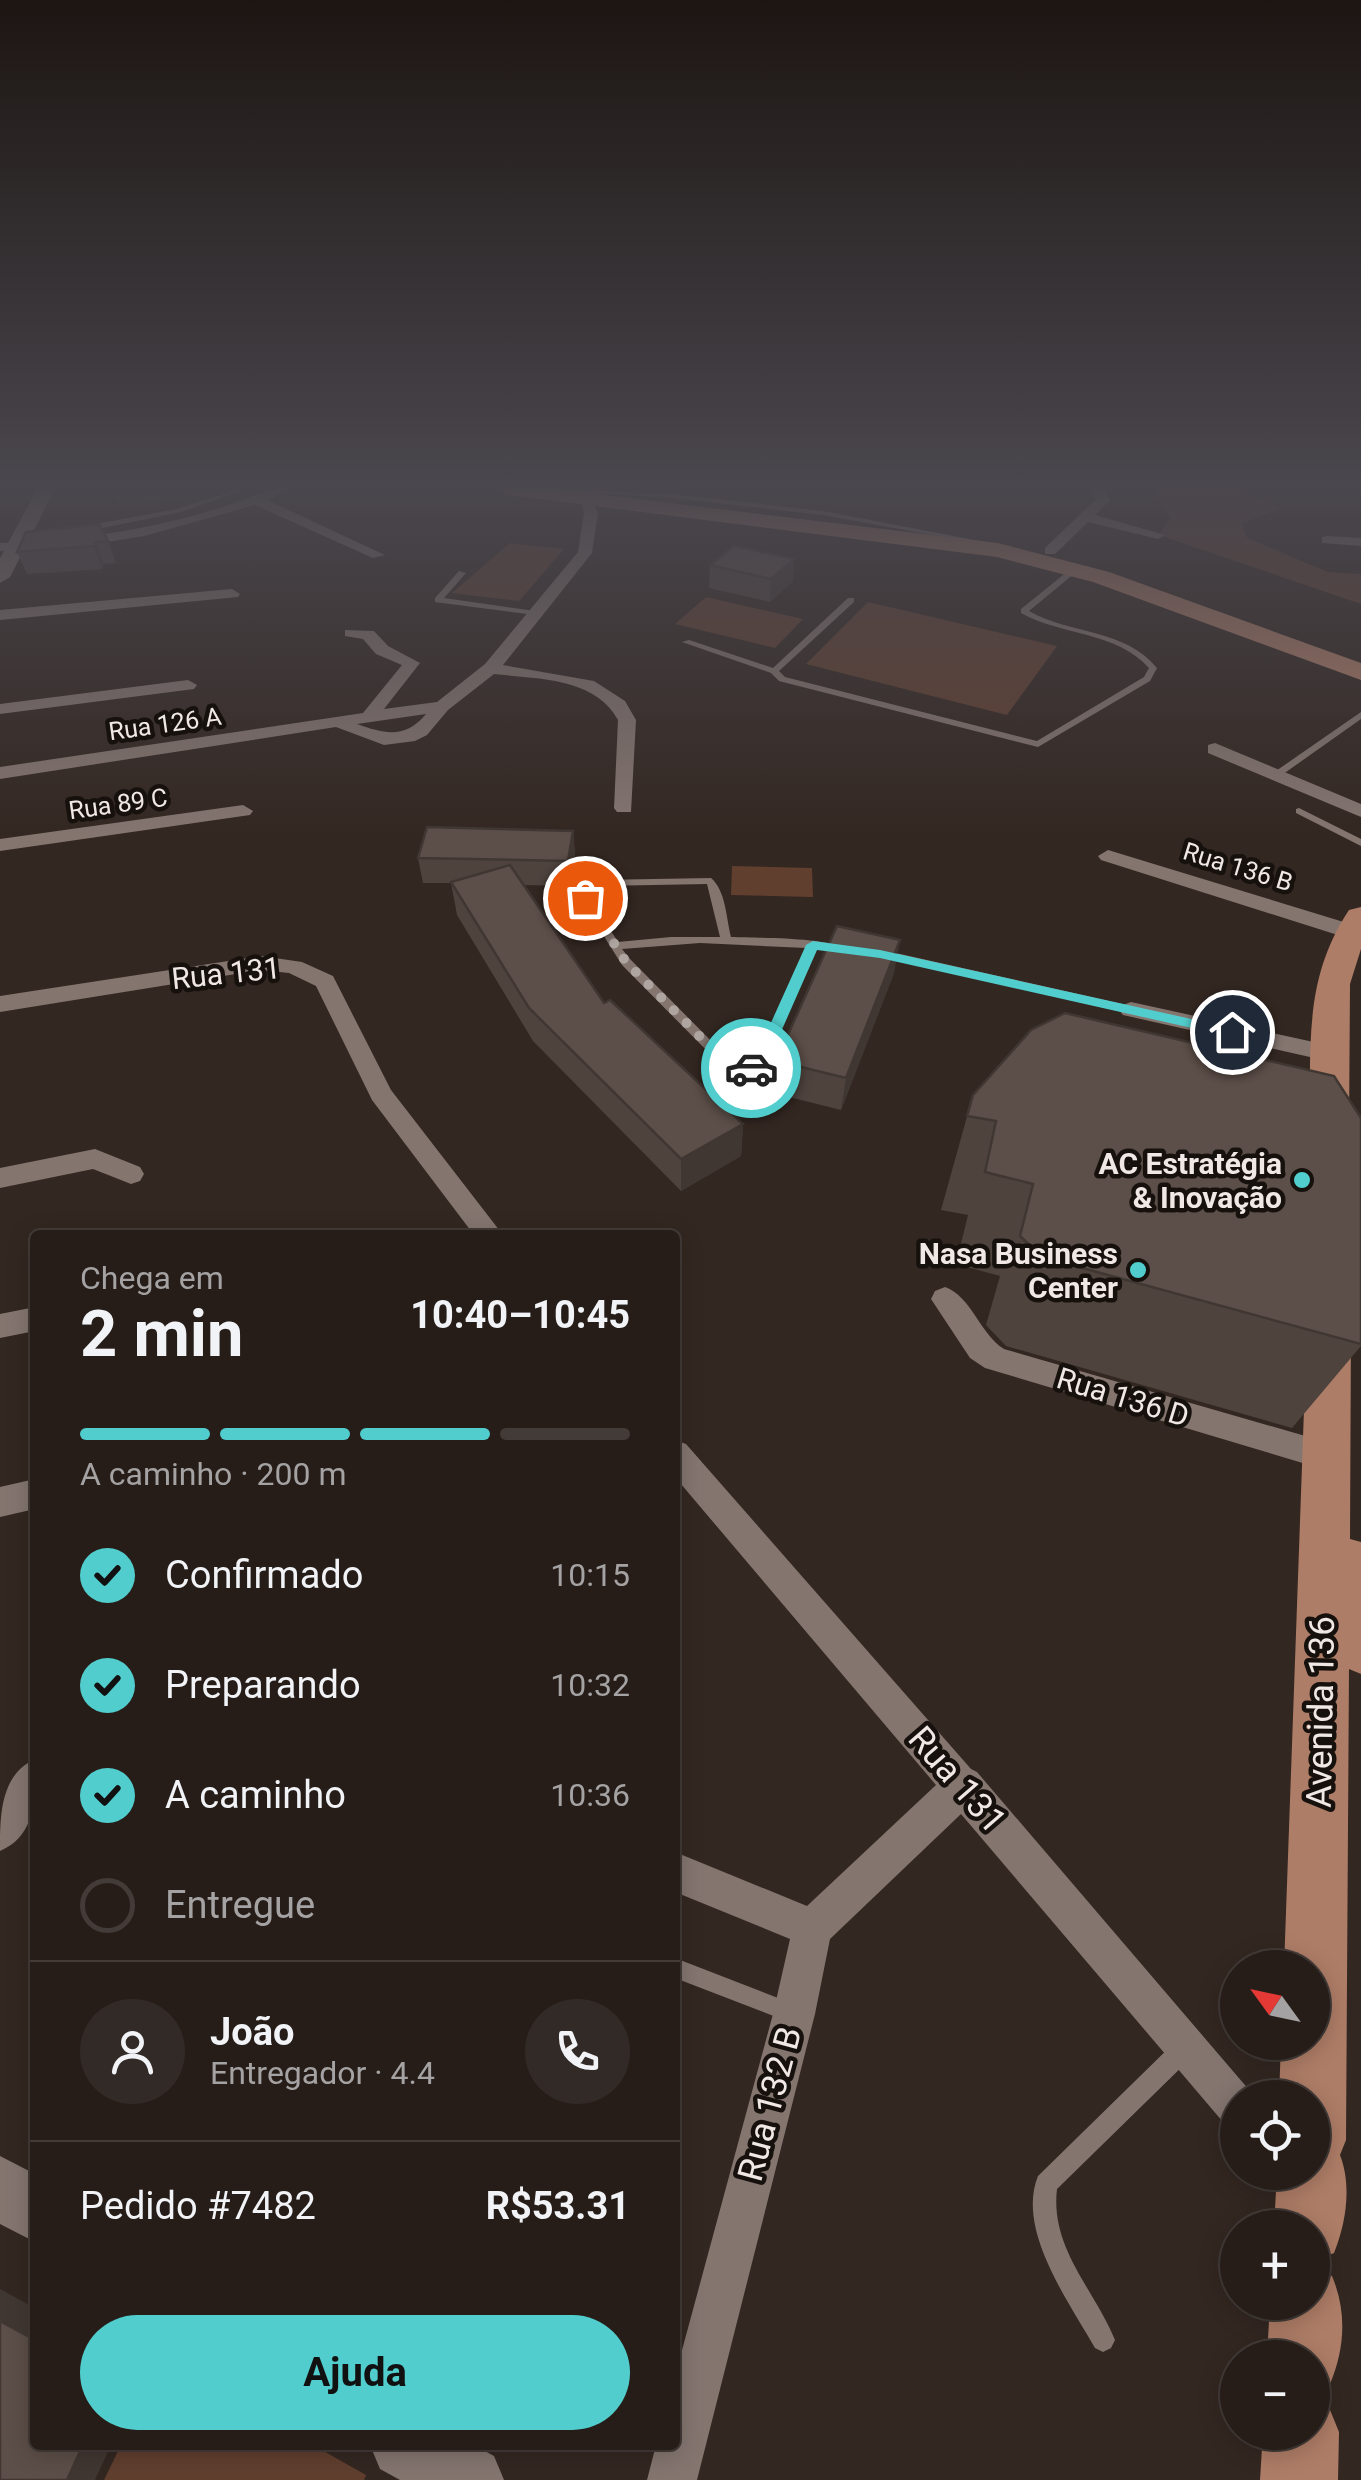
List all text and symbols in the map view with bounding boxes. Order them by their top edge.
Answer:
street label: Rua 126 A [107,702,223,746]
street label: Rua 89 C [67,783,169,825]
street label: Rua 136 B [1180,837,1296,897]
pin [543,856,628,941]
icon: bag [558,871,613,926]
street label: Rua 131 [170,950,282,996]
pin [1190,990,1275,1075]
icon: home [1205,1005,1260,1060]
courier [701,1018,801,1118]
icon: car [724,1041,779,1096]
place label: AC Estratégia & Inovação [1099,1146,1282,1215]
marker: AC Estratégia & Inovação [1291,1169,1313,1191]
place label: Nasa Business Center [919,1236,1118,1305]
text: Chega em [80,1259,224,1297]
marker: Nasa Business Center [1127,1259,1149,1281]
text: 10:40–10:45 [410,1293,630,1337]
text: 2 min [80,1296,243,1372]
street label: Rua 136 D [1053,1360,1193,1434]
text: A caminho · 200 m [80,1455,347,1493]
icon: check [80,1548,135,1603]
text: Confirmado [165,1553,363,1597]
text: 10:15 [550,1556,630,1594]
street label: Avenida 136 [1299,1616,1343,1808]
icon: check [80,1658,135,1713]
text: Preparando [165,1663,361,1707]
text: 10:32 [550,1666,630,1704]
street label: Rua 131 [900,1718,1014,1842]
icon: check [80,1768,135,1823]
text: A caminho [165,1773,346,1817]
text: 10:36 [550,1776,630,1814]
text: Entregue [165,1883,315,1927]
north arrow [1220,1950,1330,2060]
map controls [1220,1950,1330,2450]
button: person [80,1999,185,2104]
button: phone [525,1999,630,2104]
text: João [210,2010,294,2054]
street label: Rua 132 B [730,2022,810,2186]
text: Entregador · 4.4 [210,2054,435,2092]
button: locate [1220,2080,1330,2190]
text: Pedido #7482 [80,2184,316,2228]
text: R$53.31 [486,2184,630,2228]
button: + [1220,2210,1330,2320]
button: Ajuda [80,2315,630,2430]
button: − [1220,2340,1330,2450]

